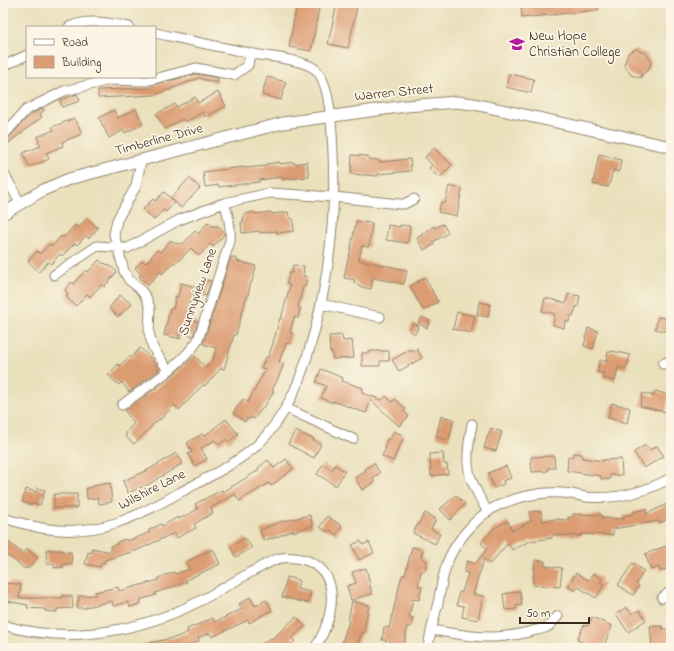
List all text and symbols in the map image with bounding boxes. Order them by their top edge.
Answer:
legend [26,26,156,78]
place label: New Hope Christian College [529,26,621,64]
text: Road [62,34,88,52]
school or university icon: New Hope Christian College [508,35,526,53]
text: Building [61,54,101,73]
street label: Warren Street [354,78,435,108]
street label: Timberline Drive [113,118,206,162]
street label: Sunnyview Lane [173,245,224,339]
street label: Wilshire Lane [115,464,190,516]
scale bar [520,599,589,625]
text: 50 m [526,605,550,623]

